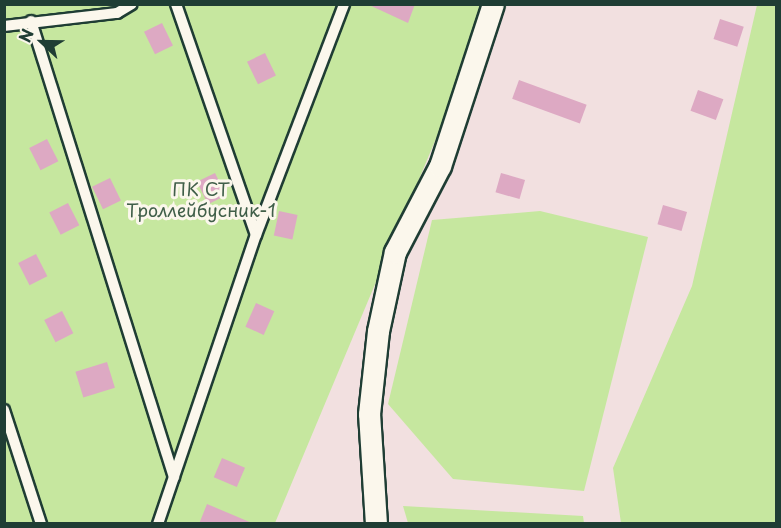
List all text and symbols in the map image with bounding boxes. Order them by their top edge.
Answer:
north arrow [12,12,72,72]
text: N [12,25,39,46]
park label: ПК СТ Троллейбусник-1 [126,179,276,222]

